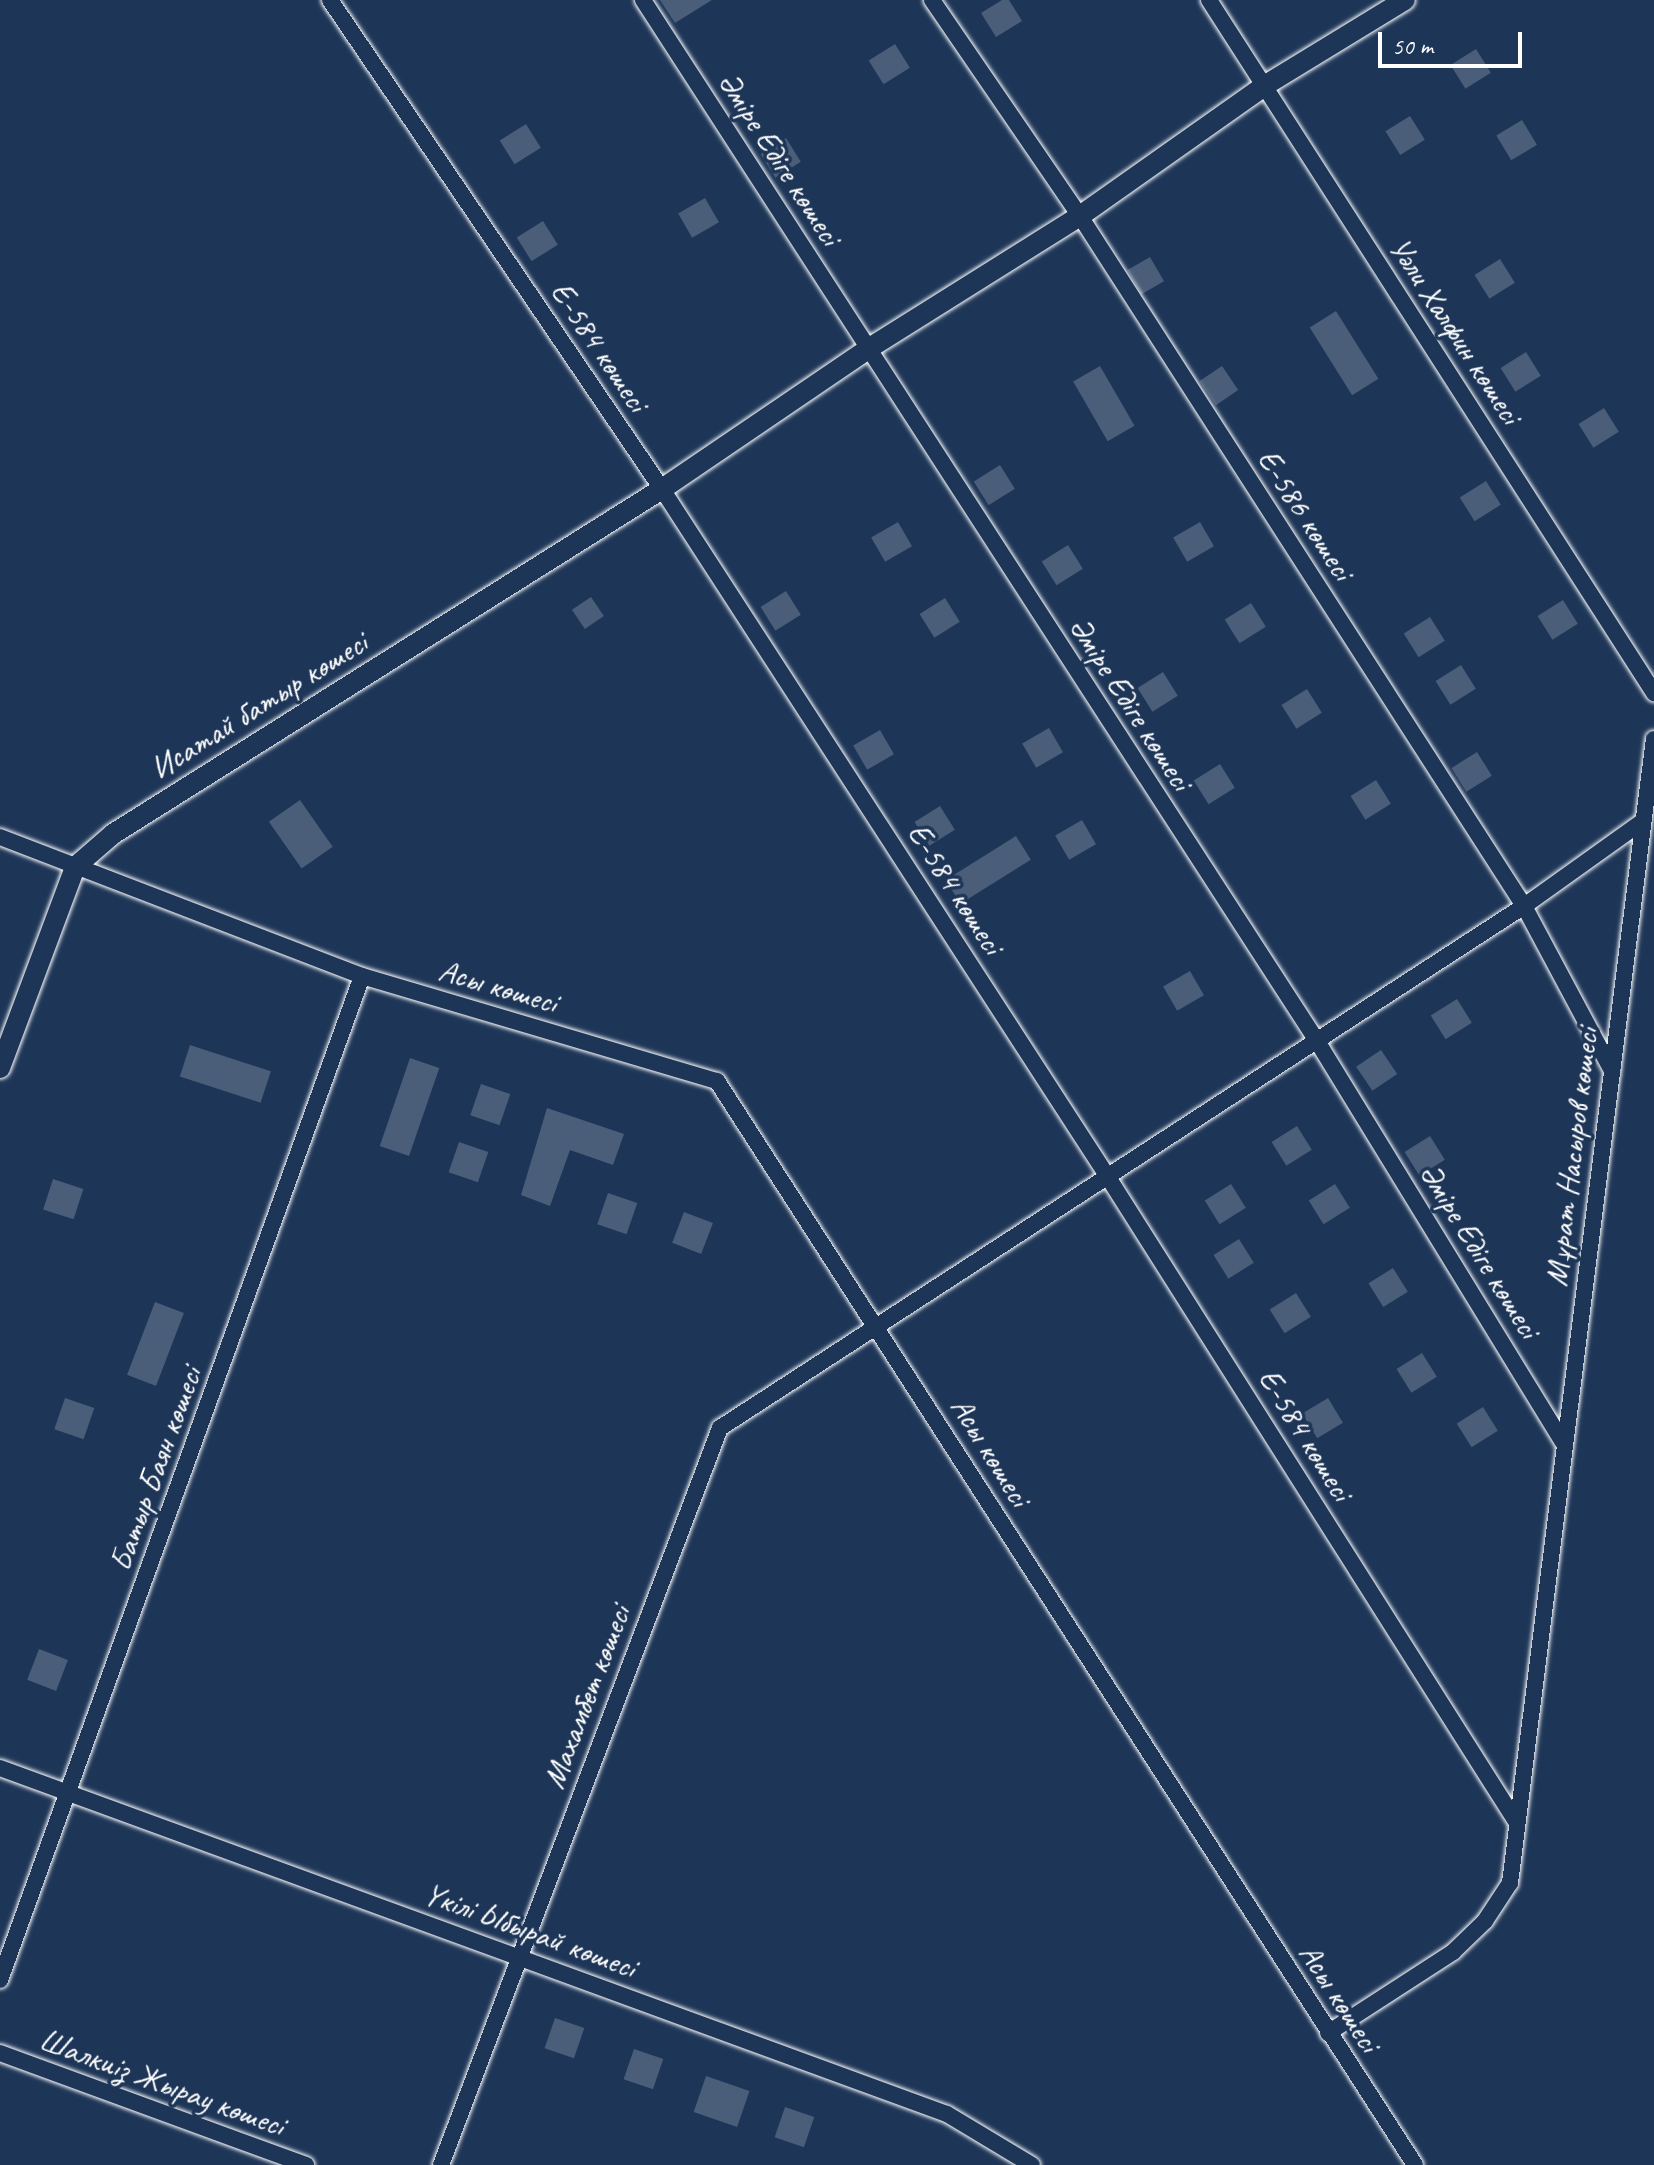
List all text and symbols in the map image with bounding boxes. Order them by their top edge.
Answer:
scale bar [1382,16,1526,66]
text: 50 m [1392,31,1433,61]
street label: Әміре Едіге көшесі [708,65,850,253]
street label: Уәли Халфин көшесі [1379,228,1531,434]
street label: Е-584 көшесі [542,275,656,419]
street label: Е-586 көшесі [1248,442,1362,588]
street label: Әміре Едіге көшесі [1059,610,1201,798]
street label: Исатай батыр көшесі [143,624,375,788]
street label: Е-584 көшесі [898,816,1012,962]
street label: Асы көшесі [434,952,562,1022]
street label: Мұрат Насыров көшесі [1537,1025,1607,1289]
street label: Әміре Едіге көшесі [1410,1156,1548,1346]
street label: Батыр Баян көшесі [101,1362,211,1576]
street label: Е-584 көшесі [1249,1362,1361,1508]
street label: Асы көшесі [941,1390,1039,1514]
street label: Махамбет көшесі [535,1600,639,1794]
street label: Үкілі Ыбырай көшесі [419,1875,641,1987]
street label: Асы көшесі [1290,1937,1388,2059]
street label: Шалкиіз Жырау көшесі [34,2021,290,2145]

